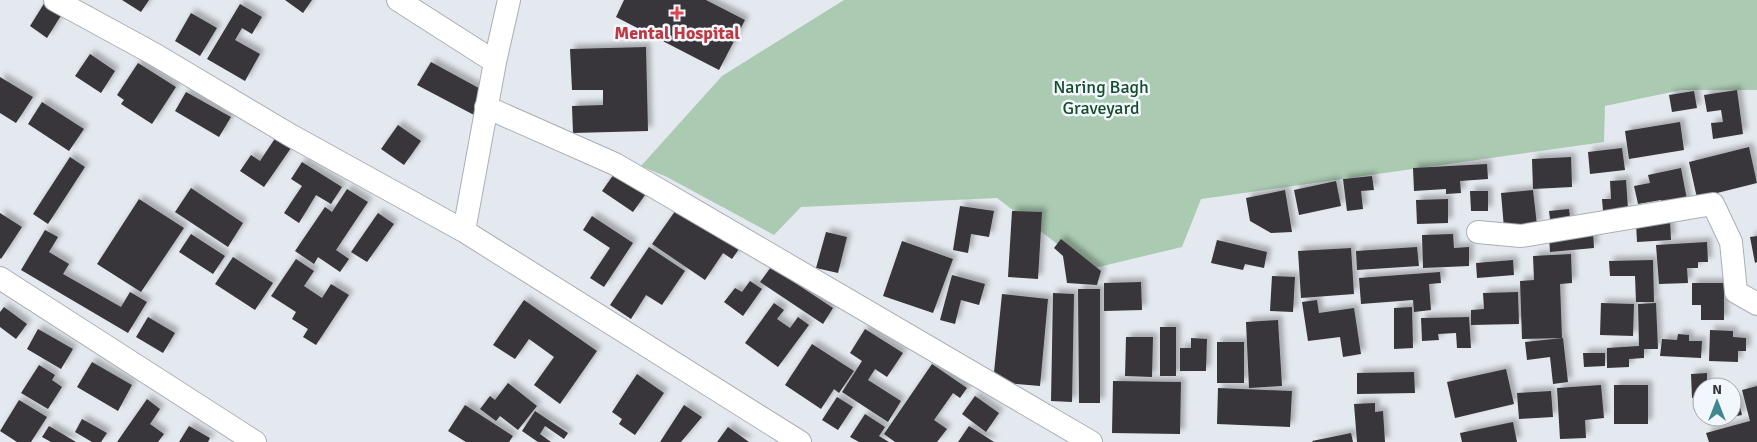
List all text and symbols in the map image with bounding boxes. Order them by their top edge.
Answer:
marker: Mental Hospital [670,6,684,20]
place label: Mental Hospital [614,22,740,44]
park label: Naring Bagh Graveyard [1053,76,1149,119]
north arrow [1692,377,1742,427]
text: N [1712,381,1722,398]

